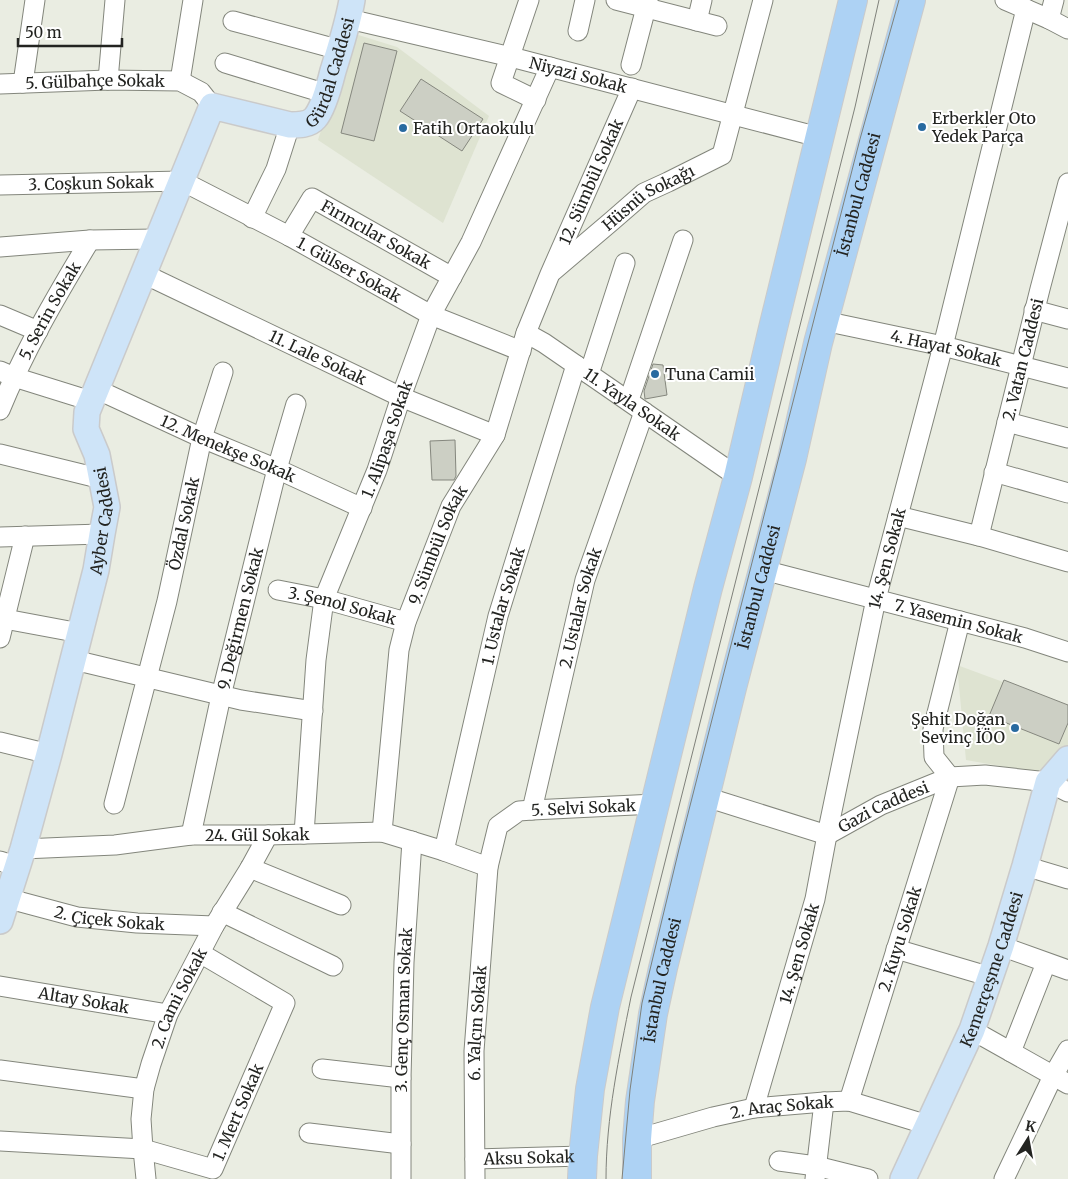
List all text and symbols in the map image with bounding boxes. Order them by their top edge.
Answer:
scale bar [18,15,121,47]
street label: Gürdal Caddesi [302,15,358,132]
text: 50 m [25,23,62,42]
street label: Niyazi Sokak [527,52,630,97]
street label: 5. Gülbahçe Sokak [25,70,166,93]
place label: Erberkler Oto Yedek Parça [931,108,1036,146]
street label: 12. Sümbül Sokak [554,115,628,248]
place label: Fatih Ortaokulu [413,118,534,138]
marker: Erberkler Oto Yedek Parça [916,121,928,133]
marker: Fatih Ortaokulu [397,122,409,134]
street label: İstanbul Caddesi [832,130,885,259]
street label: Hüsnü Sokağı [598,160,698,235]
street label: 3. Coşkun Sokak [28,172,155,194]
street label: Fırıncılar Sokak [318,195,435,274]
street label: 1. Gülser Sokak [293,232,406,307]
street label: 5. Serin Sokak [14,257,85,363]
street label: 2. Vatan Caddesi [998,296,1047,422]
street label: 11. Lale Sokak [266,325,371,389]
street label: 4. Hayat Sokak [889,325,1005,371]
street label: 11. Yayla Sokak [580,364,685,445]
place label: Tuna Camii [665,364,754,384]
marker: Tuna Camii [649,368,661,380]
street label: 1. Alipaşa Sokak [357,376,417,501]
street label: 12. Menekşe Sokak [157,410,300,487]
street label: Ayber Caddesi [85,465,117,577]
street label: Özdal Sokak [164,474,204,572]
street label: 9. Sümbül Sokak [404,481,472,607]
street label: 14. Şen Sokak [864,505,910,611]
street label: İstanbul Caddesi [733,523,784,651]
street label: 1. Ustalar Sokak [477,544,529,667]
street label: 2. Ustalar Sokak [555,544,606,670]
street label: 9. Değirmen Sokak [213,545,267,692]
street label: 3. Şenol Sokak [286,582,399,629]
street label: 7. Yasemin Sokak [892,594,1026,647]
place label: Şehit Doğan Sevinç İÖO [911,709,1005,747]
marker: Şehit Doğan Sevinç İÖO [1009,722,1021,734]
street label: Gazi Caddesi [835,777,931,837]
street label: 5. Selvi Sokak [530,795,637,820]
street label: 24. Gül Sokak [205,824,311,845]
street label: 2. Kuyu Sokak [874,883,926,994]
street label: Kemerçeşme Caddesi [956,889,1027,1050]
street label: 14. Şen Sokak [775,900,824,1006]
street label: 2. Çiçek Sokak [52,901,166,934]
street label: İstanbul Caddesi [639,916,685,1044]
street label: 3. Genç Osman Sokak [391,926,416,1093]
street label: 2. Cami Sokak [147,944,211,1051]
street label: 6. Yalçın Sokak [464,964,491,1081]
street label: Altay Sokak [36,982,132,1018]
street label: 1. Mert Sokak [208,1060,268,1164]
street label: 2. Araç Sokak [728,1092,835,1123]
north arrow [1003,1114,1053,1164]
text: K [1024,1116,1038,1136]
street label: Aksu Sokak [482,1146,576,1169]

